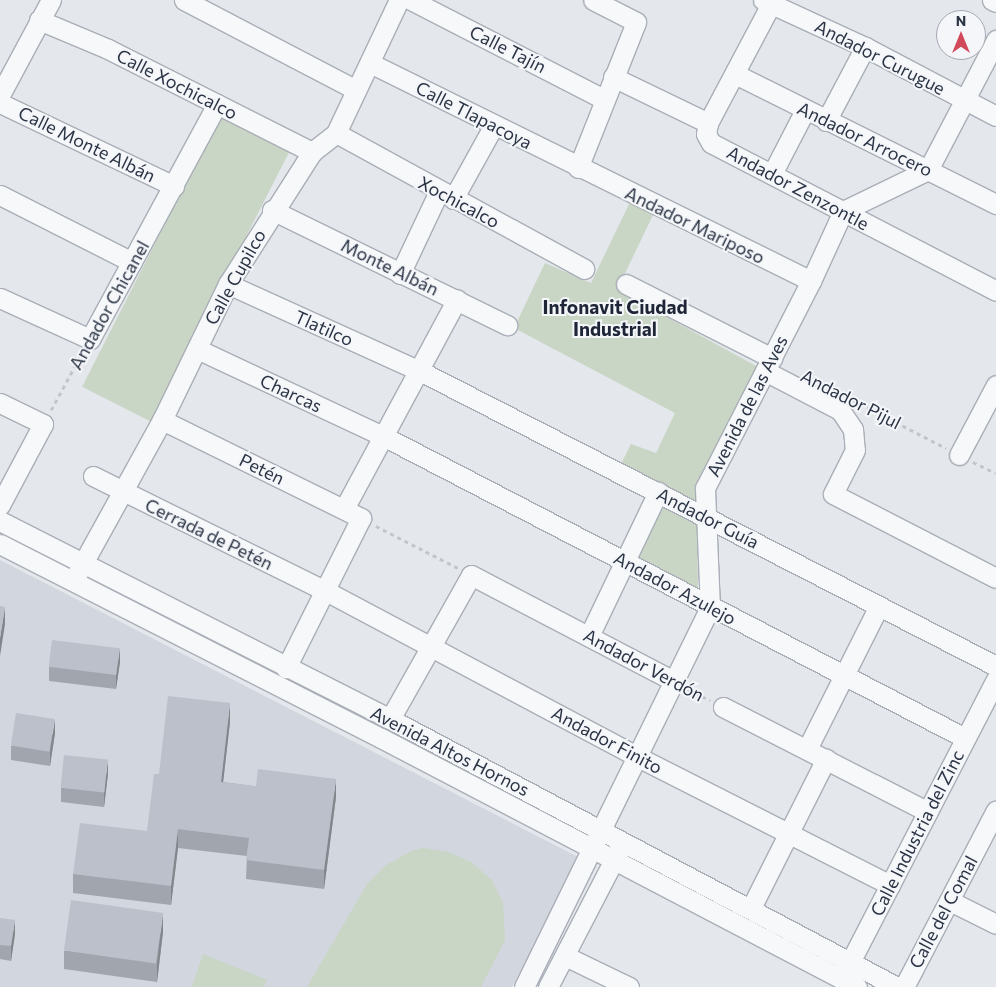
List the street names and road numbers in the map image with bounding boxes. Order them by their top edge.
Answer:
street label: Andador Curugue [811,15,949,99]
street label: Calle Tajín [466,21,550,77]
street label: Calle Xochicalco [113,44,241,124]
street label: Calle Tlapacoya [412,76,536,154]
street label: Andador Arrocero [794,97,936,181]
street label: Calle Monte Albán [15,102,159,186]
street label: Andador Zenzontle [723,141,873,235]
street label: Xochicalco [415,172,503,232]
street label: Andador Mariposo [622,182,768,268]
street label: Calle Cupilco [200,226,270,328]
street label: Monte Albán [338,234,442,300]
street label: Andador Chicanel [65,237,153,373]
street label: Tlatilco [291,306,357,350]
street label: Avenida de las Aves [702,332,792,480]
street label: Andador Pijul [797,365,905,433]
street label: Charcas [257,369,325,417]
street label: Petén [236,449,288,489]
street label: Andador Guía [653,483,763,553]
street label: Cerrada de Petén [142,494,276,574]
street label: Andador Azulejo [610,547,740,629]
street label: Andador Verdón [580,624,708,706]
street label: Avenida Altos Hornos [367,702,533,800]
street label: Andador Finito [548,702,666,778]
street label: Calle Industria del Zinc [866,746,968,920]
street label: Calle del Comal [904,852,982,972]

